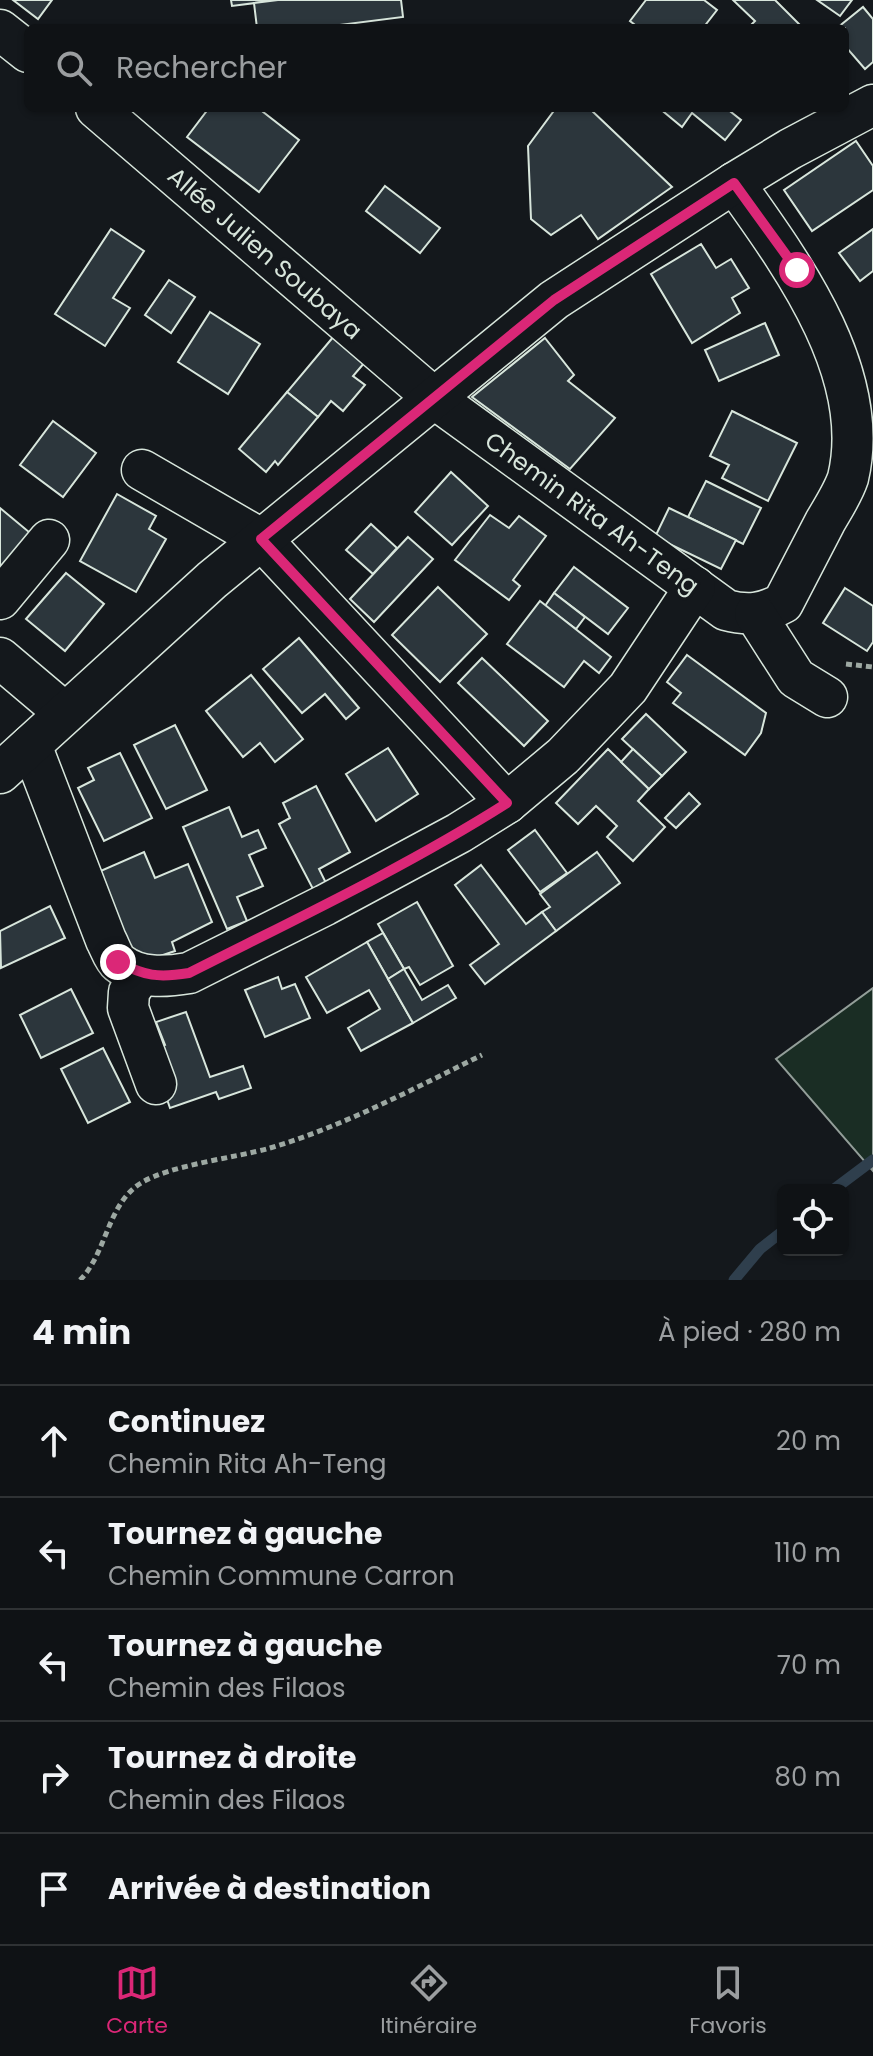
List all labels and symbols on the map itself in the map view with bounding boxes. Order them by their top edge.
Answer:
street label: Allée Julien Soubaya [161,159,369,347]
route start [779,252,815,288]
street label: Chemin Rita Ah-Teng [478,424,706,602]
route end [100,944,136,980]

